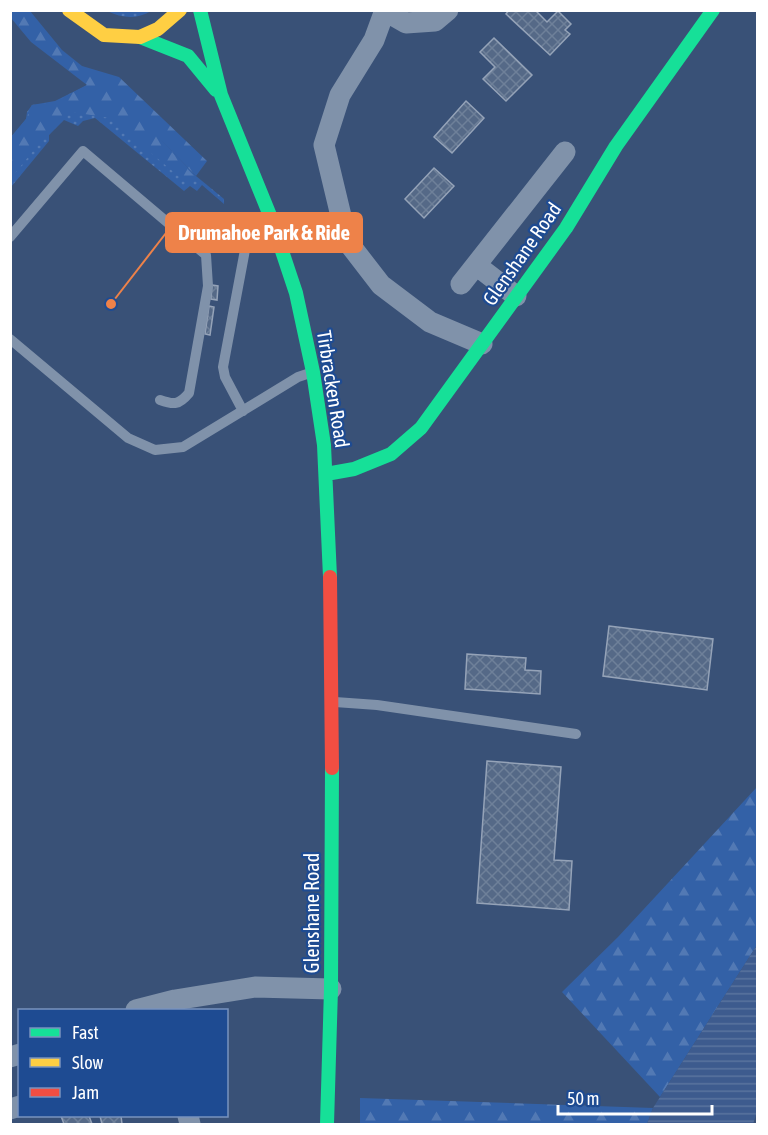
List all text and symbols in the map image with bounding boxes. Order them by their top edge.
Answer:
street label: Glenshane Road [478,198,565,310]
callout: Drumahoe Park & Ride [166,213,362,252]
text: Drumahoe Park & Ride [178,220,350,244]
street label: Tirbracken Road [313,329,354,449]
street label: Glenshane Road [300,853,323,973]
legend [18,1009,228,1117]
text: Fast [72,1022,99,1043]
text: Slow [72,1052,103,1073]
scale bar [558,1078,712,1116]
text: Jam [72,1082,99,1103]
text: 50 m [567,1088,599,1109]

